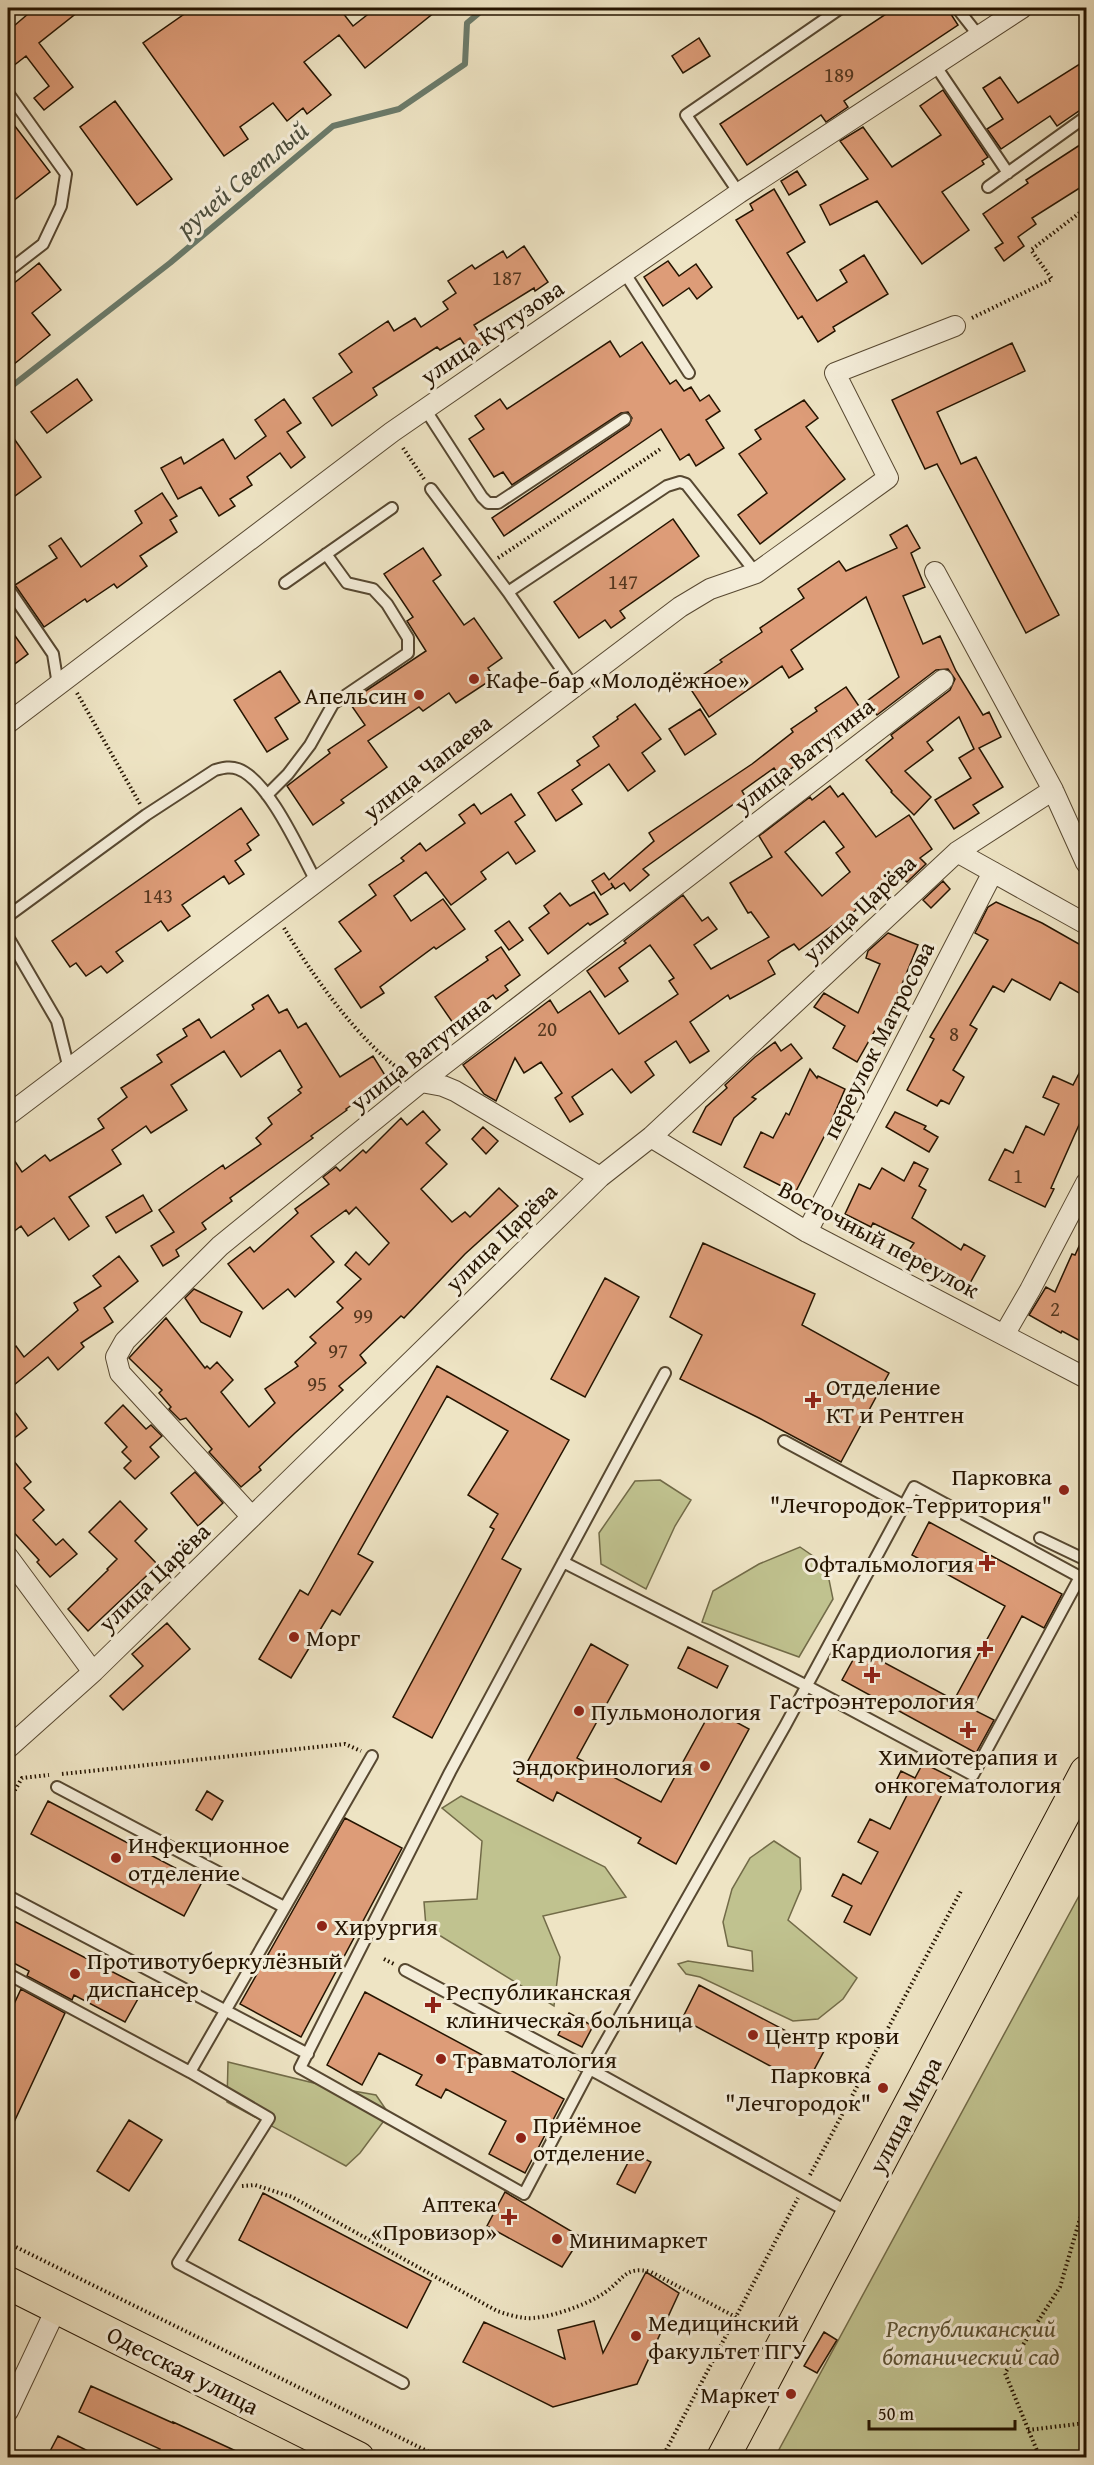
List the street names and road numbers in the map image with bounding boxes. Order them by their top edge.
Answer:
street label: улица Кутузова [412,271,571,394]
street label: улица Ватутина [725,688,882,822]
street label: улица Чапаева [354,705,499,829]
street label: улица Царёва [794,846,924,971]
street label: переулок Матросова [813,935,943,1145]
street label: улица Ватутина [341,986,498,1120]
street label: Восточный переулок [772,1171,986,1307]
street label: улица Царёва [436,1174,565,1300]
street label: улица Царёва [89,1514,218,1640]
street label: улица Мира [859,2050,951,2180]
street label: Одесская улица [101,2317,266,2424]

